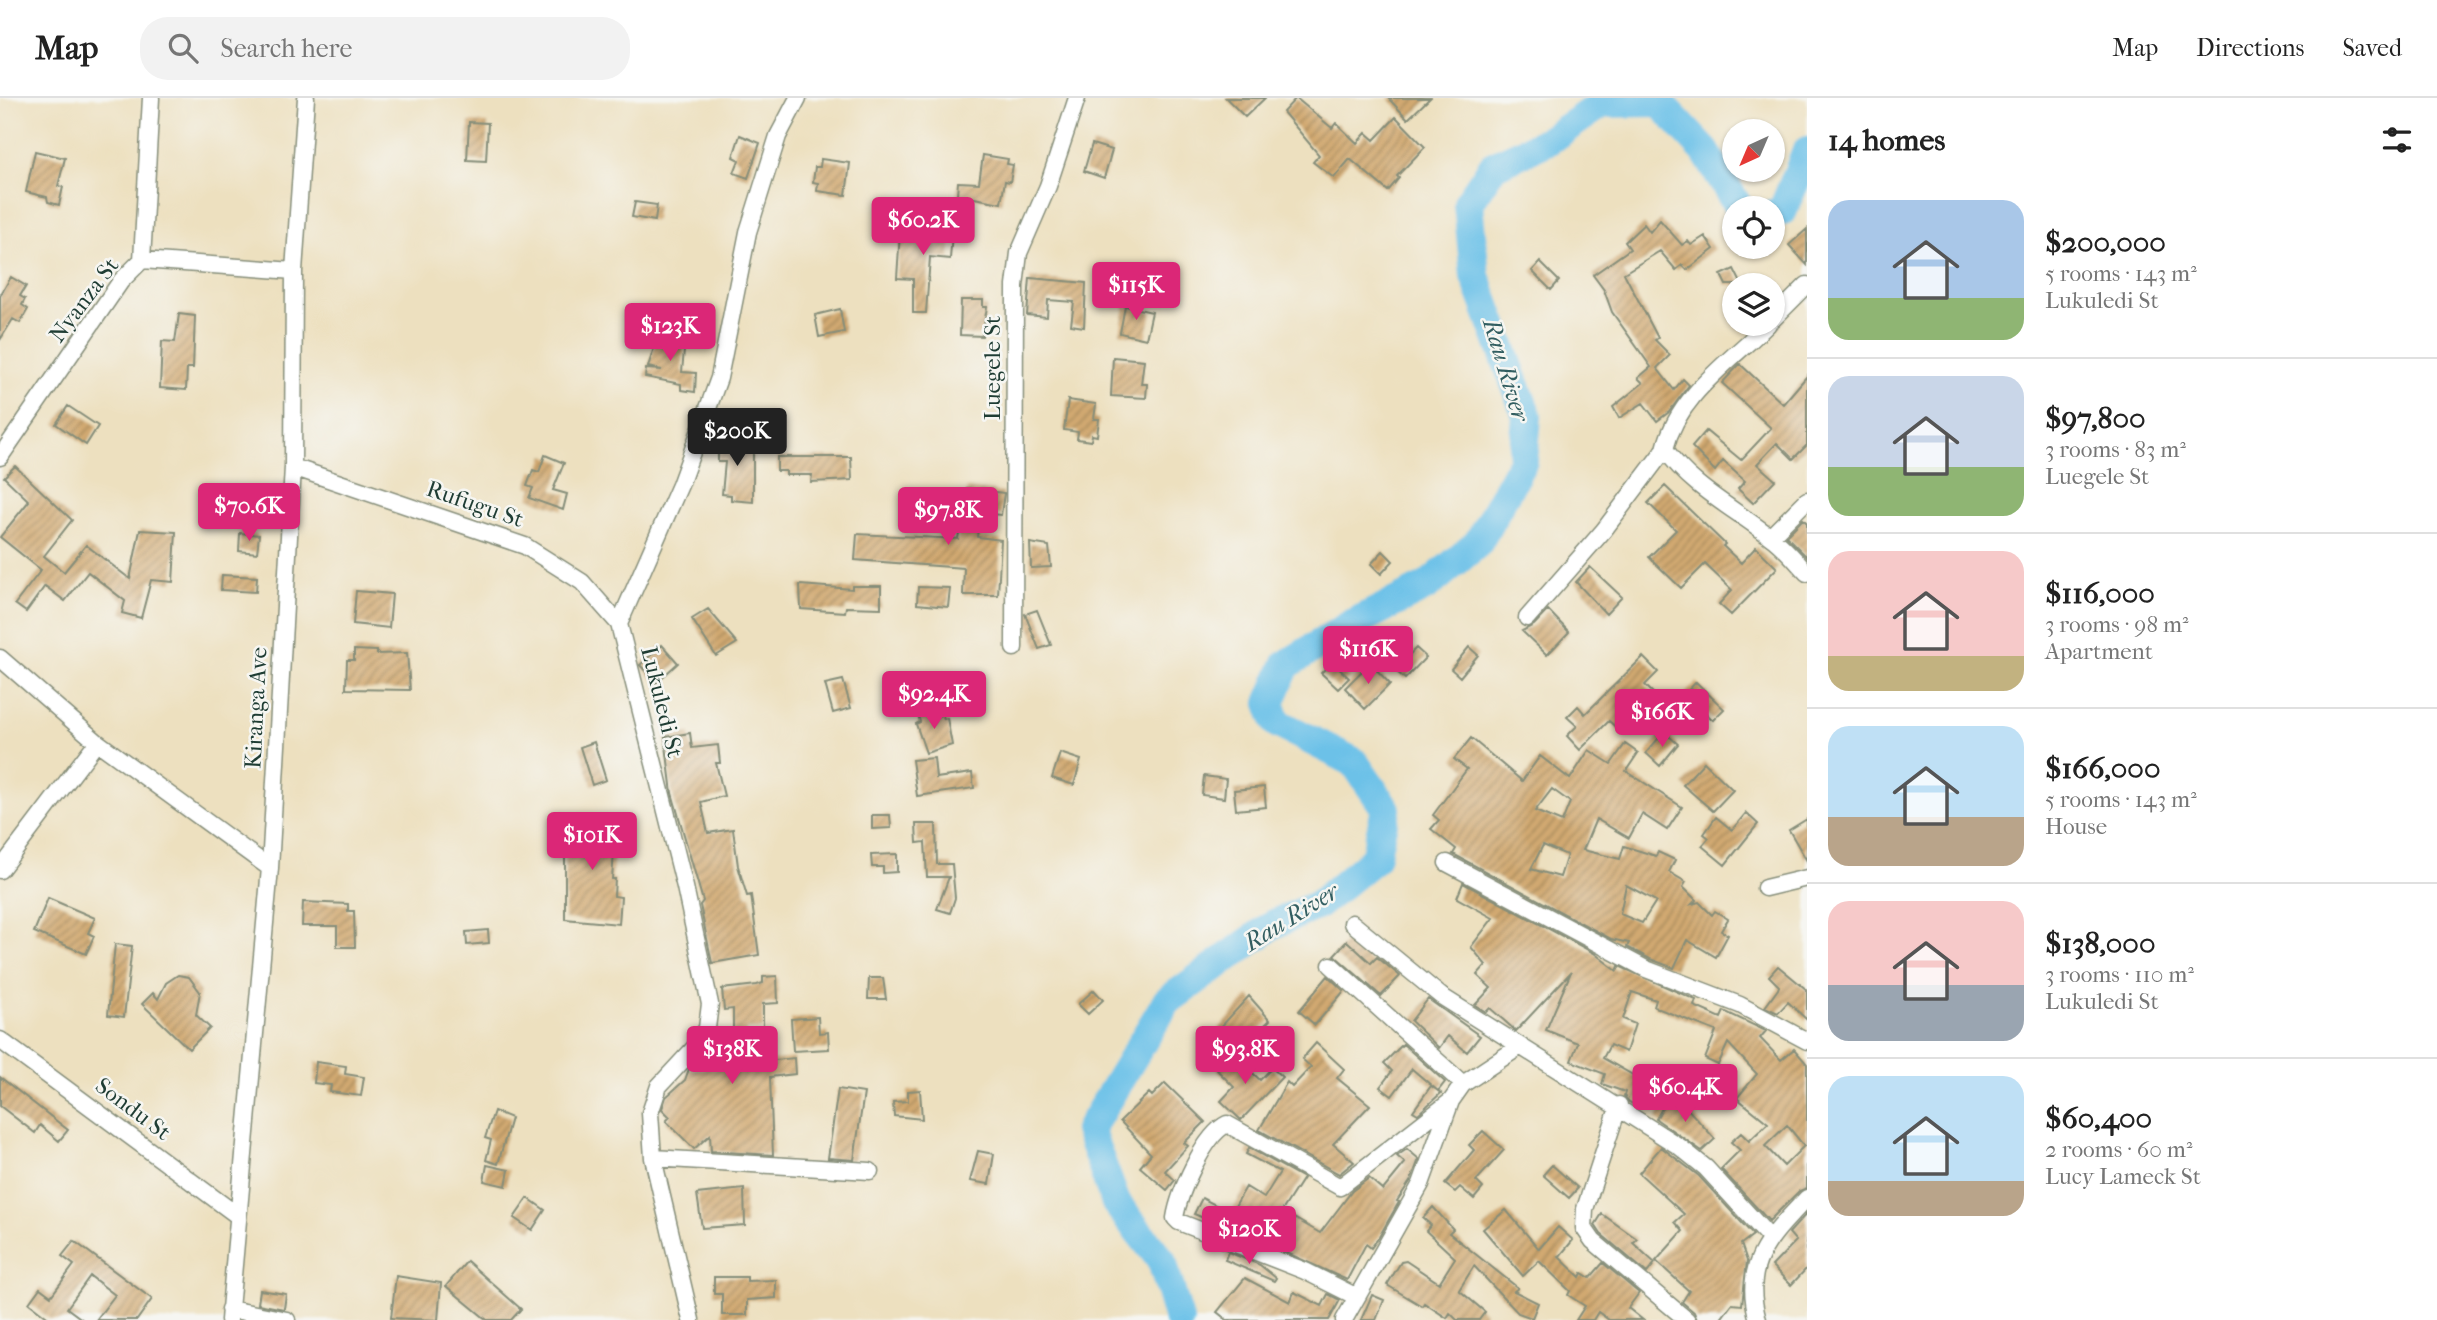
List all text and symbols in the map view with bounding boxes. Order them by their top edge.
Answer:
search box [140,17,630,80]
text: Map [35,29,98,68]
icon: search [164,29,202,67]
text: Search here [220,33,352,64]
text: Map [2112,34,2158,62]
text: Directions [2196,34,2304,62]
text: Saved [2342,34,2402,62]
north arrow [1722,119,1785,182]
map controls [1722,119,1785,336]
icon: filters [2378,121,2416,159]
text: 14 homes [1828,123,1945,158]
button: locate [1722,196,1785,259]
pin: $60.2K [866,198,980,257]
text: $60.2K [888,206,958,233]
text: $200,000 [2045,225,2166,260]
icon: home [1884,228,1968,312]
street label: Nyanza St [44,252,124,348]
text: 5 rooms · 143 m² [2045,260,2197,287]
pin: $115K [1087,262,1185,322]
text: $115K [1108,271,1164,298]
button: layers [1722,273,1785,336]
text: Lukuledi St [2045,287,2159,314]
pin: $123K [621,303,719,363]
text: $123K [641,312,699,339]
water label: Rau River [1477,313,1535,427]
street label: Luegele St [979,316,1006,420]
text: $97,800 [2045,401,2146,436]
icon: home [1884,404,1968,488]
pin: $200K [688,408,786,468]
text: $200K [704,417,770,444]
text: 3 rooms · 83 m² [2045,436,2186,463]
text: Luegele St [2045,463,2149,490]
street label: Rufugu St [423,475,527,533]
pin: $70.6K [192,484,306,543]
pin: $97.8K [891,488,1005,547]
text: $70.6K [214,492,284,519]
text: $97.8K [914,496,982,523]
text: $116,000 [2045,576,2155,611]
icon: home [1884,579,1968,663]
text: 3 rooms · 98 m² [2045,611,2189,638]
pin: $116K [1319,626,1417,686]
text: $116K [1339,635,1397,662]
text: Apartment [2045,638,2153,665]
street label: Lukuledi St [635,644,689,760]
street label: Kiranga Ave [239,646,273,770]
pin: $92.4K [877,672,991,731]
text: $92.4K [898,680,970,707]
pin: $166K [1613,690,1711,749]
text: $166K [1631,698,1693,725]
text: $166,000 [2045,751,2160,786]
icon: home [1884,754,1968,838]
text: 5 rooms · 143 m² [2045,786,2197,813]
pin: $101K [543,812,641,872]
text: House [2045,813,2107,840]
text: $101K [563,821,621,848]
water label: Rau River [1237,876,1345,958]
text: $138,000 [2045,926,2155,961]
icon: home [1884,929,1968,1013]
text: 3 rooms · 110 m² [2045,961,2194,988]
text: Lukuledi St [2045,988,2159,1015]
pin: $138K [683,1026,781,1086]
pin: $93.8K [1188,1026,1302,1086]
text: $138K [703,1035,761,1062]
text: $93.8K [1212,1035,1278,1062]
pin: $60.4K [1628,1065,1742,1124]
street label: Sondu St [90,1072,176,1146]
text: $60.4K [1648,1073,1722,1100]
text: $60,400 [2045,1101,2152,1136]
icon: home [1884,1104,1968,1188]
text: 2 rooms · 60 m² [2045,1136,2192,1163]
text: Lucy Lameck St [2045,1163,2201,1190]
pin: $120K [1200,1206,1298,1266]
text: $120K [1218,1215,1280,1242]

